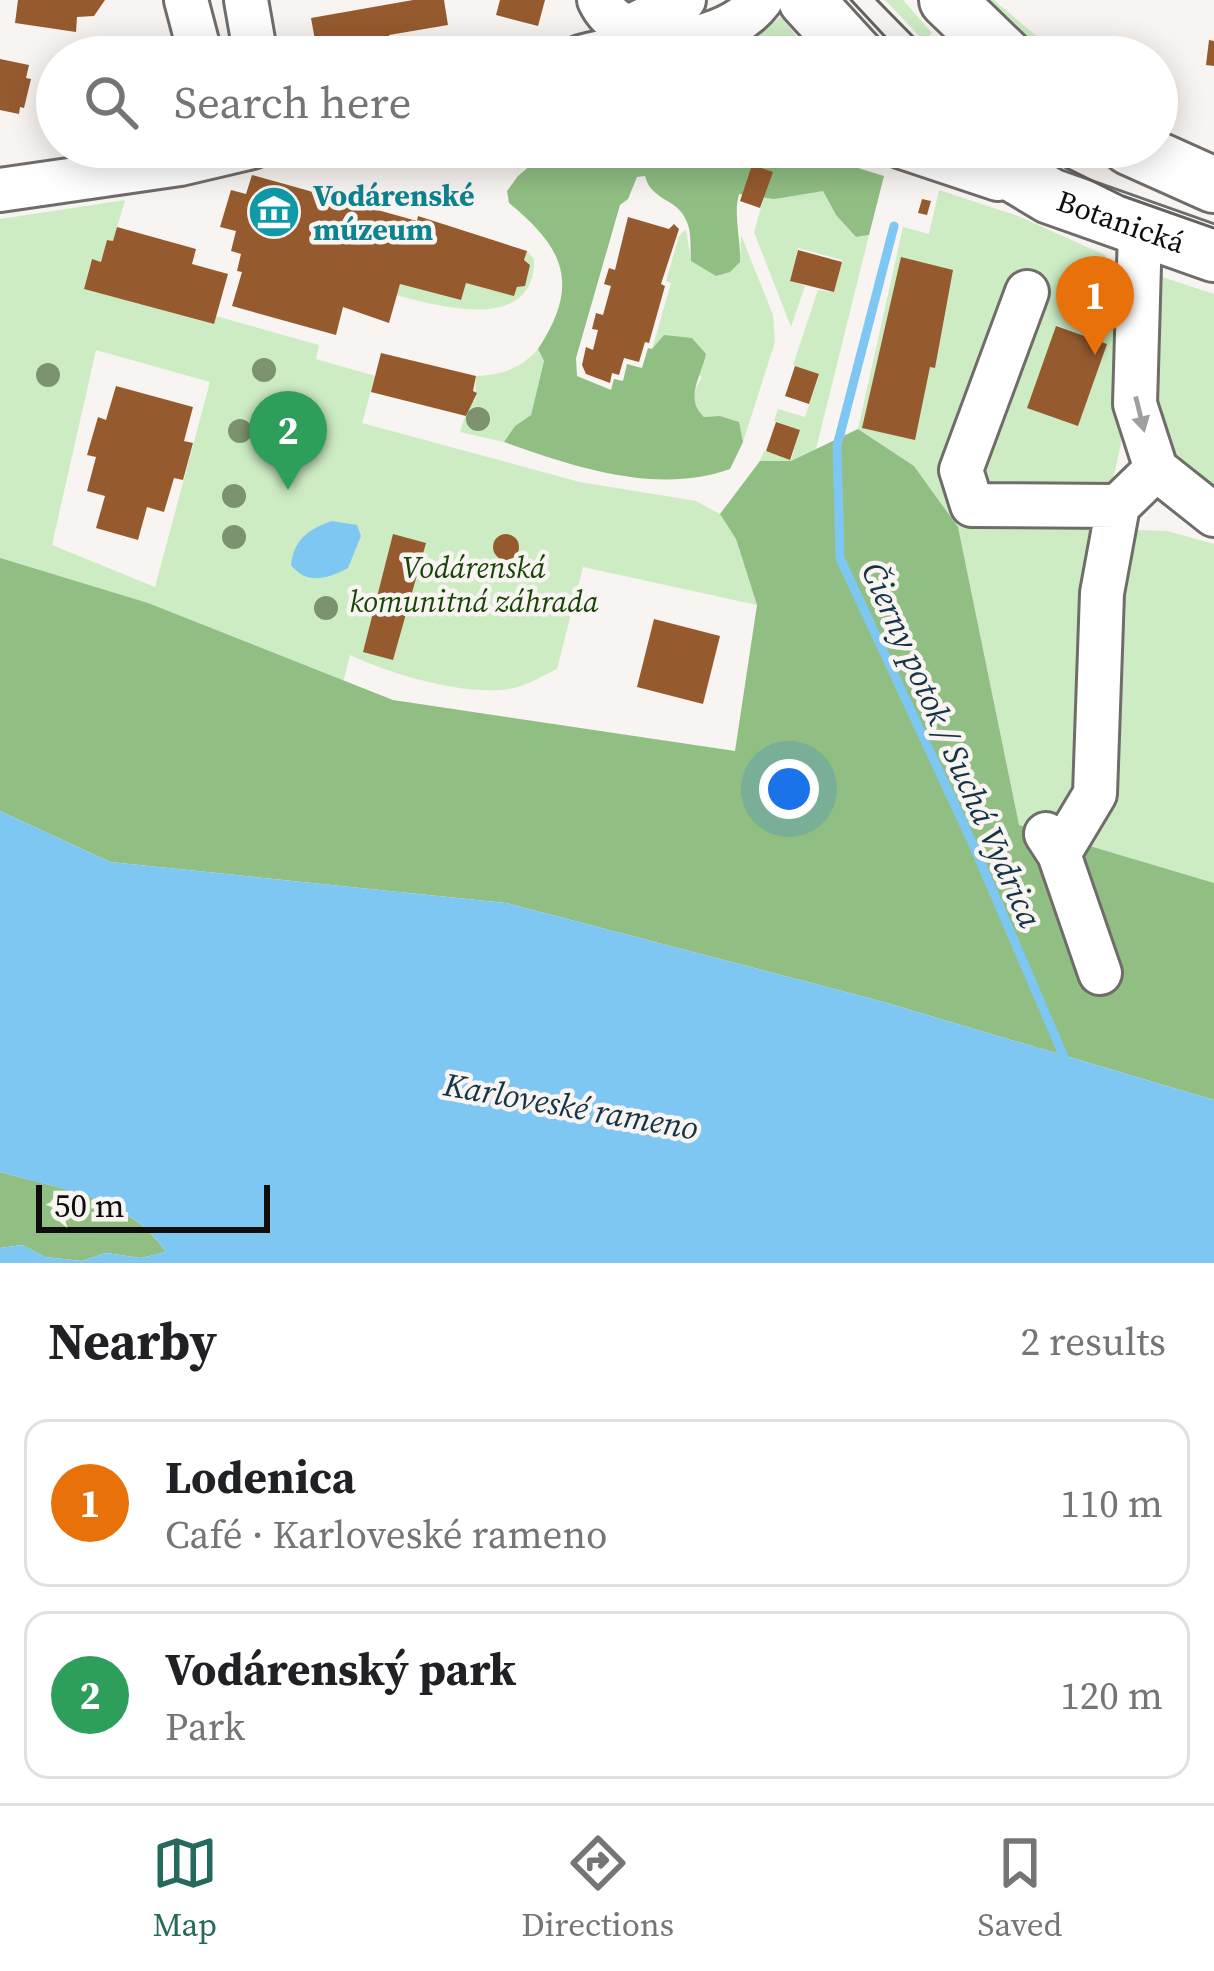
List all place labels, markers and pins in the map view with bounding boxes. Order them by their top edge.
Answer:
place label: Vodárenské múzeum [313,175,475,250]
museum icon: Vodárenské múzeum [246,184,302,240]
pin: 1 [1056,256,1134,355]
pin: 2 [249,391,327,490]

